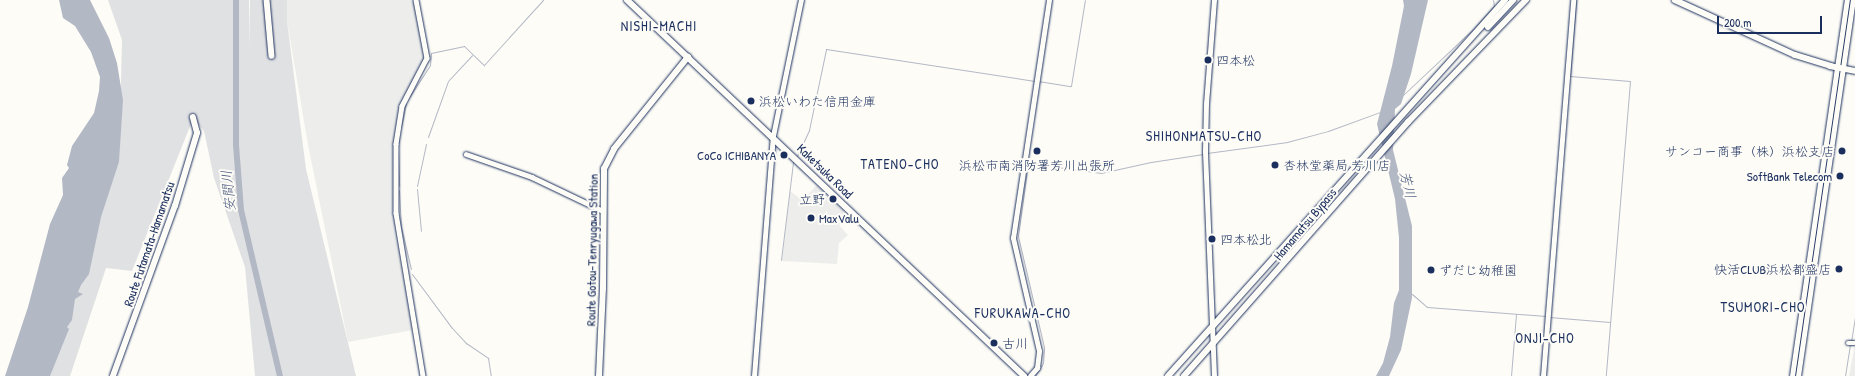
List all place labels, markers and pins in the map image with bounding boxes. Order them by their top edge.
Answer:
place label: 四本松 [1216,52,1255,68]
marker: 四本松 [1203,55,1213,65]
place label: 浜松いわた信用金庫 [759,93,876,109]
marker: 浜松いわた信用金庫 [746,96,756,106]
place label: サンコー商事（株）浜松支店 [1665,143,1834,159]
marker: 浜松市南消防署芳川出張所 [1032,146,1042,156]
marker: サンコー商事（株）浜松支店 [1837,146,1847,156]
place label: CoCo ICHIBANYA [697,147,776,163]
marker: CoCo ICHIBANYA [779,150,789,160]
place label: 浜松市南消防署芳川出張所 [959,157,1115,173]
place label: 杏林堂薬局 芳川店 [1283,157,1390,173]
marker: 杏林堂薬局 芳川店 [1270,160,1280,170]
place label: SoftBank Telecom [1747,168,1832,184]
marker: SoftBank Telecom [1835,171,1845,181]
place label: 立野 [799,191,825,207]
marker: 立野 [828,194,838,204]
place label: MaxValu [819,210,859,226]
marker: MaxValu [806,213,816,223]
place label: 四本松北 [1220,231,1272,247]
marker: 四本松北 [1207,234,1217,244]
place label: 快活CLUB浜松都盛店 [1714,261,1831,277]
place label: ずだじ幼稚園 [1439,262,1517,278]
marker: 快活CLUB浜松都盛店 [1834,264,1844,274]
marker: ずだじ幼稚園 [1426,265,1436,275]
place label: 古川 [1002,335,1028,351]
marker: 古川 [989,338,999,348]

